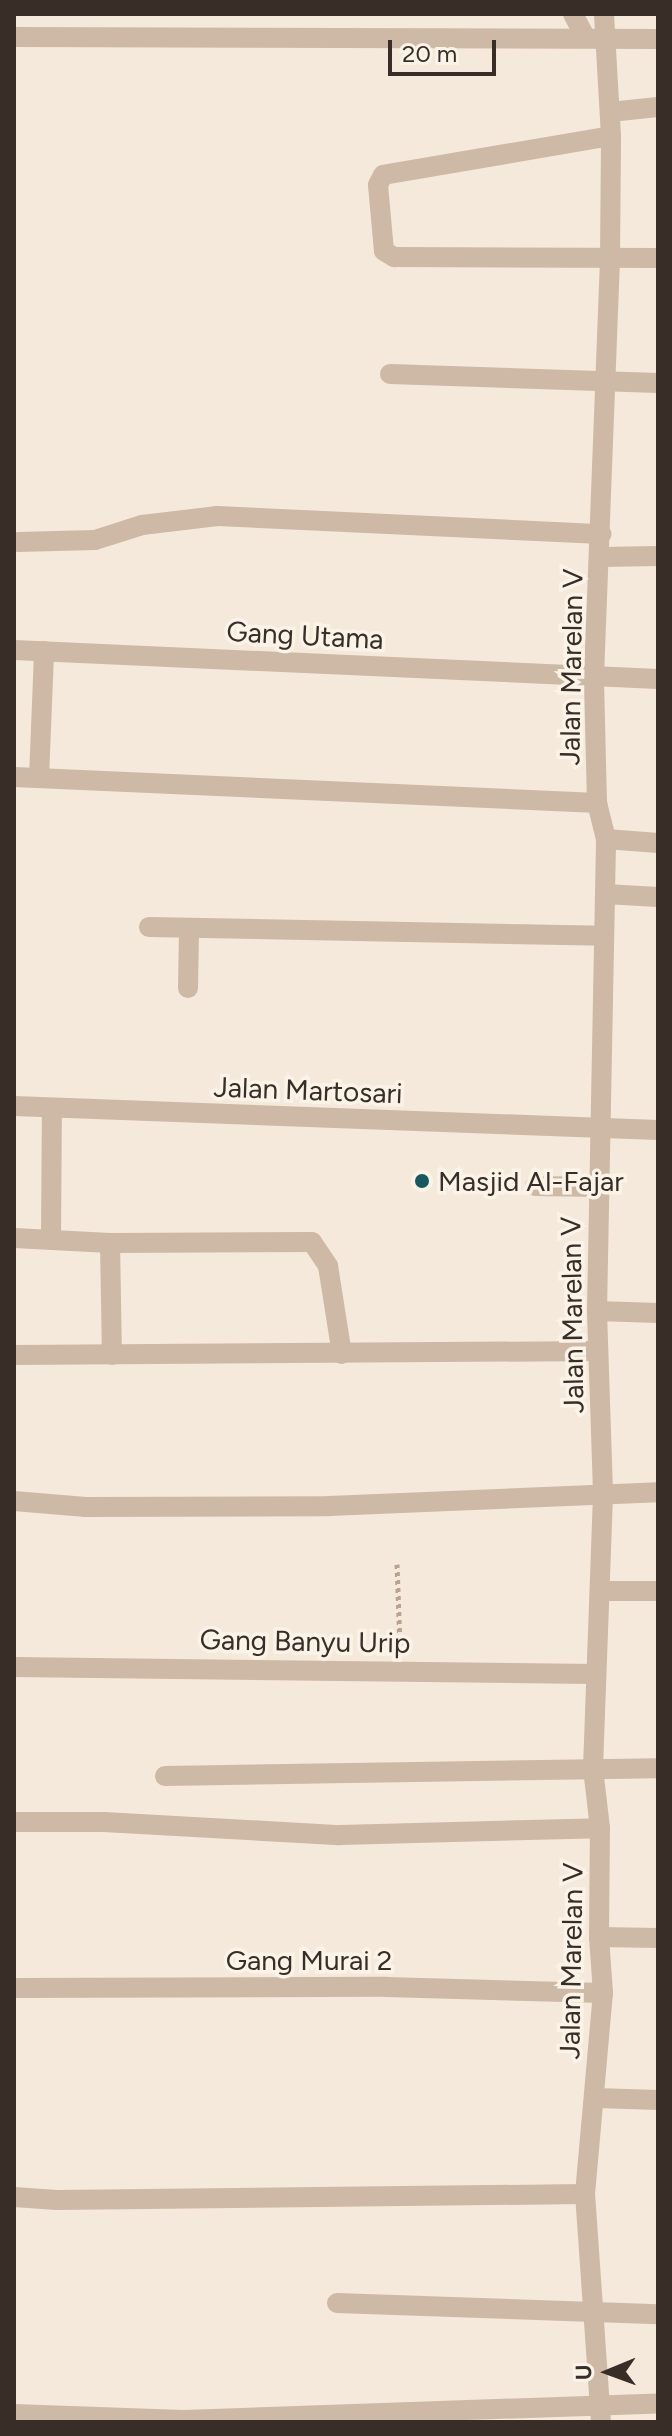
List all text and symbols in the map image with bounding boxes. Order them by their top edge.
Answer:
scale bar [392,24,500,74]
text: 20 m [402,39,457,68]
street label: Jalan Marelan V [552,568,590,766]
street label: Gang Utama [226,614,384,656]
street label: Jalan Martosari [213,1070,403,1110]
place label: Masjid Al-Fajar [438,1164,624,1198]
marker: Masjid Al-Fajar [413,1172,431,1190]
street label: Jalan Marelan V [553,1216,591,1414]
street label: Gang Banyu Urip [199,1622,411,1660]
street label: Jalan Marelan V [552,1862,590,2060]
street label: Gang Murai 2 [226,1943,392,1977]
north arrow [568,2332,648,2412]
text: U [570,2364,597,2380]

